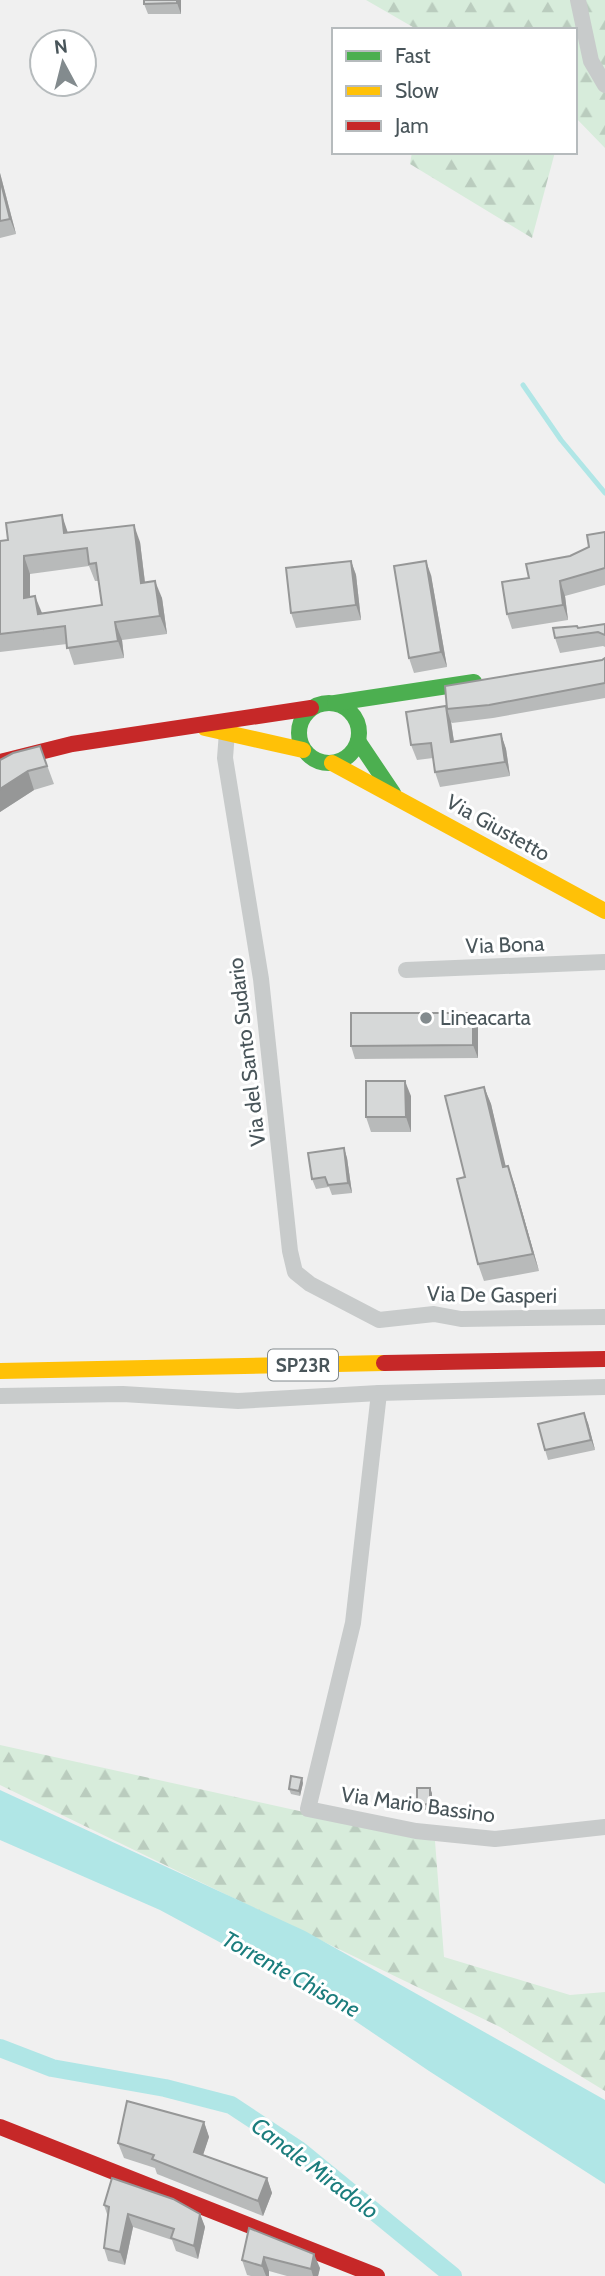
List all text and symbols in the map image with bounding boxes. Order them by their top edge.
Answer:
north arrow [28,28,98,98]
legend [332,28,577,154]
text: N [53,34,69,59]
text: Fast [395,43,431,68]
text: Slow [395,78,439,103]
text: Jam [394,113,429,138]
street label: Via Giustetto [442,789,554,866]
street label: Via Bona [465,931,545,958]
street label: Via del Santo Sudario [223,956,270,1148]
place label: Lineacarta [440,1005,531,1030]
marker: Lineacarta [418,1010,434,1026]
street label: Via De Gasperi [427,1281,557,1308]
road number: SP23R [268,1350,338,1380]
street label: Via Mario Bassino [340,1781,497,1828]
water label: Torrente Chisone [217,1925,365,2023]
water label: Canale Miradolo [246,2111,384,2225]

